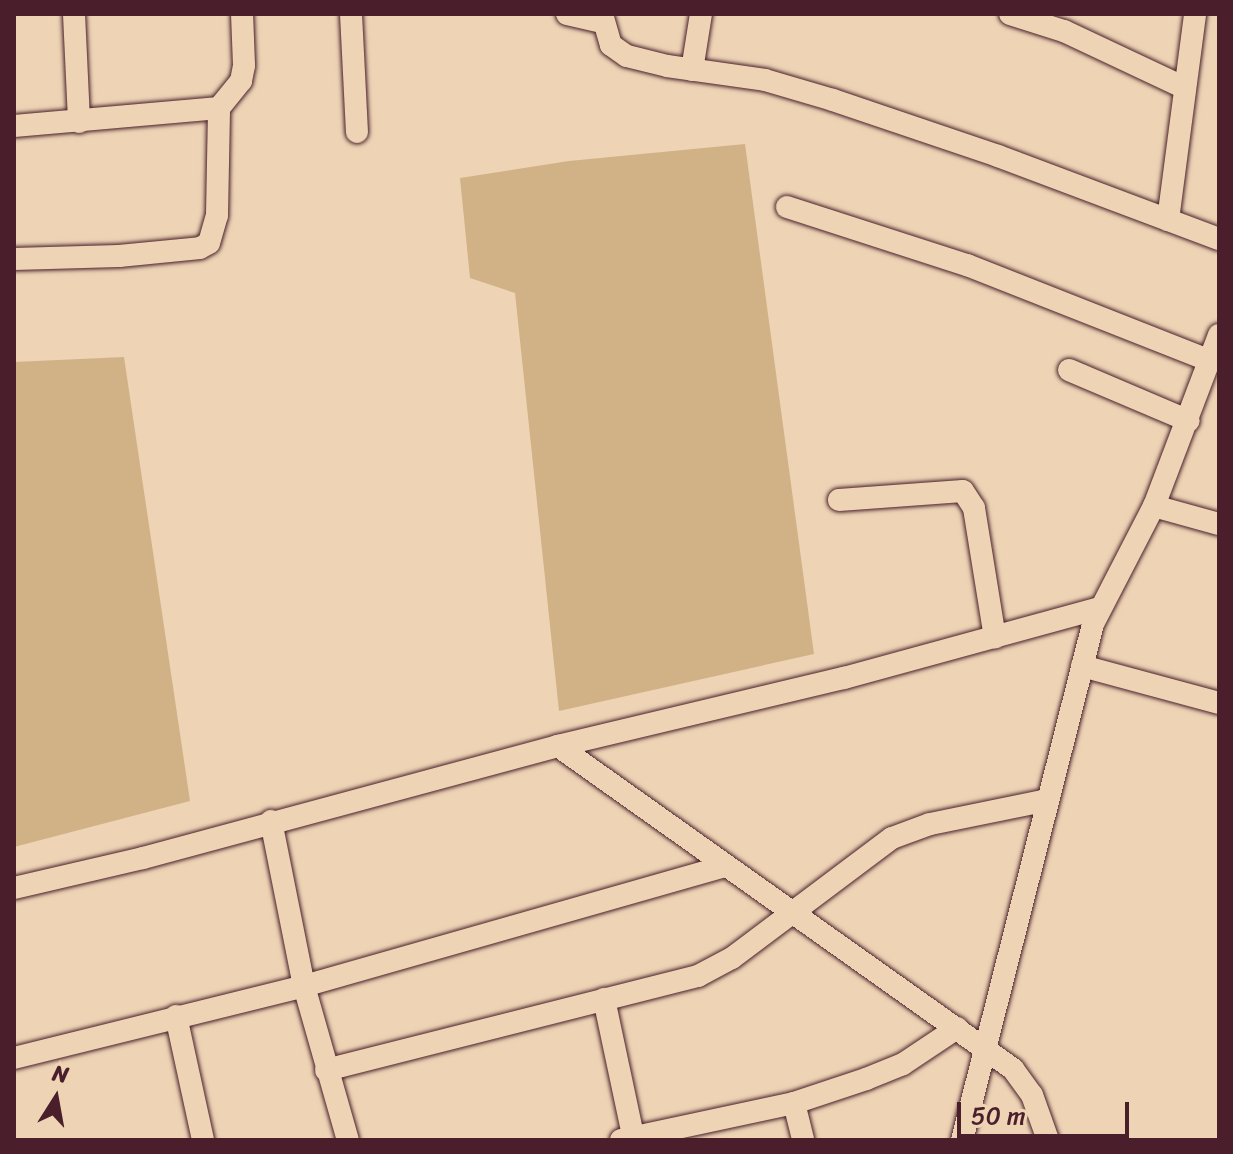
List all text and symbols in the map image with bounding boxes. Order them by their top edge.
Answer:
text: N [49,1053,72,1095]
north arrow [16,1058,96,1138]
scale bar [961,1086,1133,1136]
text: 50 m [971,1095,1026,1137]

